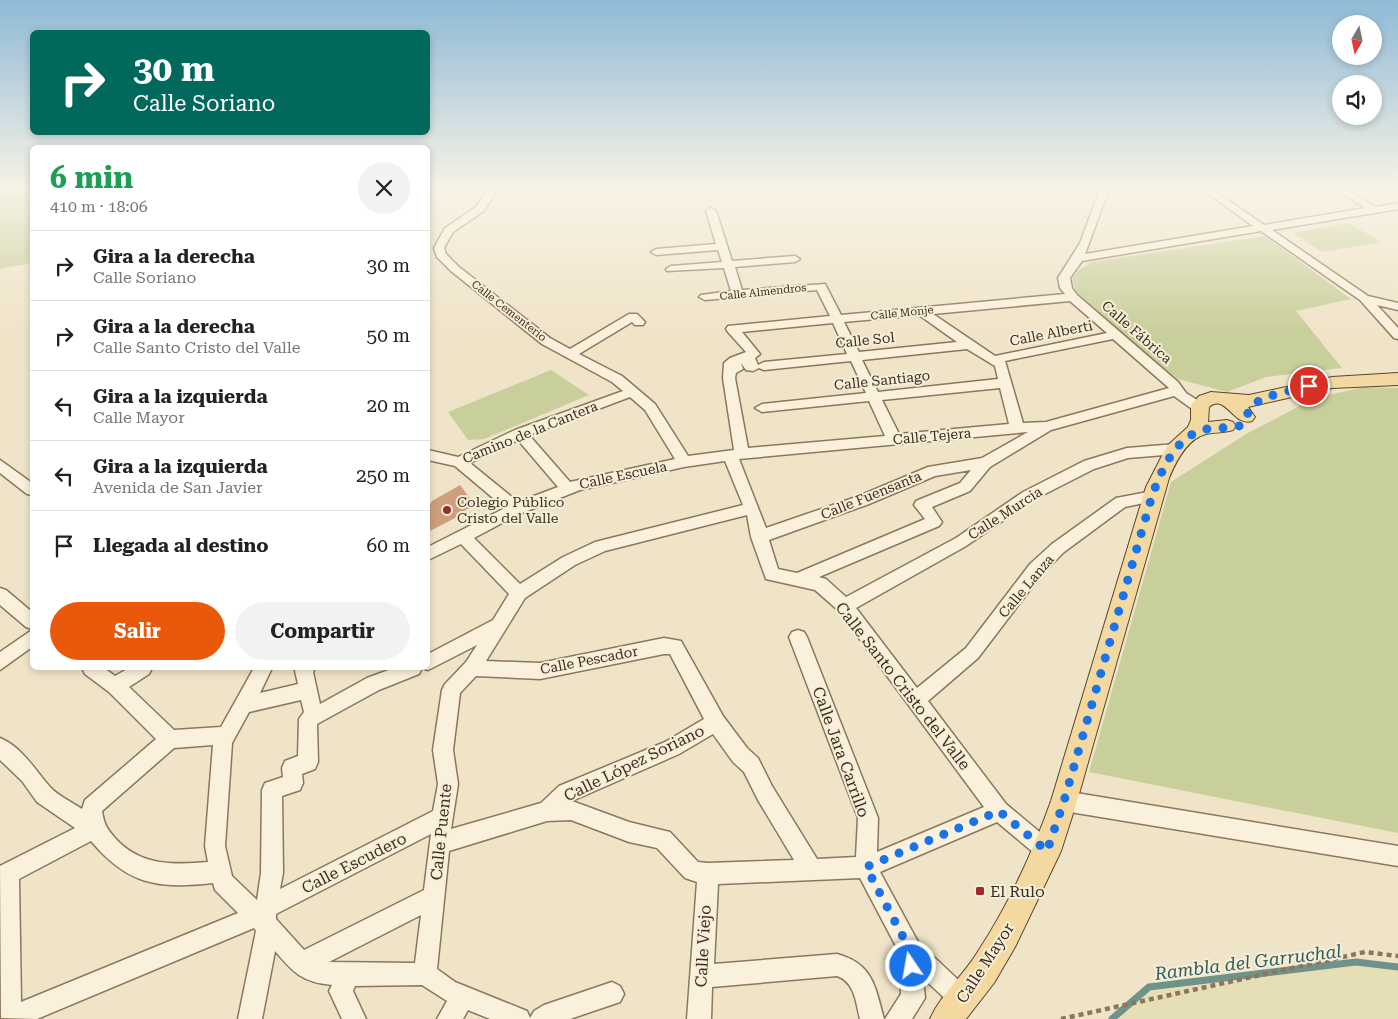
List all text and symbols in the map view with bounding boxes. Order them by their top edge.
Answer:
north arrow [1332,15,1382,65]
map controls [1332,15,1382,125]
text: 30 m [133,49,215,90]
icon: right [50,50,115,115]
button: sound [1332,75,1382,125]
text: Calle Soriano [133,91,275,116]
text: 6 min [50,160,133,195]
button: close [358,162,410,214]
text: 410 m · 18:06 [50,197,148,216]
text: Gira a la derecha [93,245,255,268]
icon: right [50,252,78,280]
text: 30 m [367,254,410,277]
text: Calle Soriano [93,268,196,287]
street label: Calle Cementerio [469,278,549,344]
street label: Calle Almendros [719,281,807,303]
street label: Calle Fábrica [1099,297,1176,367]
street label: Calle Monje [870,303,934,323]
text: Gira a la derecha [93,315,255,338]
street label: Calle Alberti [1008,317,1094,349]
icon: right [50,322,78,350]
text: 50 m [367,324,410,347]
street label: Calle Sol [835,329,896,351]
text: Calle Santo Cristo del Valle [93,338,301,357]
pin [1288,365,1330,407]
street label: Calle Santiago [833,367,931,393]
icon: arrive [1295,372,1323,400]
text: Gira a la izquierda [93,385,268,408]
icon: left [50,392,78,420]
text: 20 m [367,394,410,417]
street label: Camino de la Cantera [460,397,600,466]
text: Calle Mayor [93,408,185,427]
street label: Calle Tejera [892,425,972,447]
text: Gira a la izquierda [93,455,268,478]
street label: Calle Escuela [578,458,669,492]
icon: left [50,462,78,490]
text: 250 m [356,464,410,487]
street label: Calle Fuensanta [818,467,924,523]
text: Avenida de San Javier [93,478,263,497]
street label: Calle Murcia [965,483,1045,543]
place label: Colegio Público Cristo del Valle [457,494,564,526]
marker: Colegio Público Cristo del Valle [441,504,453,516]
icon: arrive [50,532,78,560]
text: Llegada al destino [93,534,269,557]
text: 60 m [367,534,410,557]
street label: Calle Lanza [995,551,1057,621]
street label: Calle Santo Cristo del Valle [832,598,975,774]
button: Salir [50,602,225,660]
button: Compartir [235,602,410,660]
street label: Calle Pescador [539,643,639,677]
street label: Calle Jara Carrillo [809,684,873,820]
street label: Calle López Soriano [561,721,708,805]
street label: Calle Puente [426,783,456,881]
street label: Calle Escudero [298,828,410,898]
place label: El Rulo [990,882,1045,901]
marker: El Rulo [974,885,986,897]
street label: Calle Viejo [691,904,715,988]
street label: Calle Mayor [952,919,1018,1007]
position arrow [884,939,936,991]
water label: Rambla del Garruchal [1152,940,1343,984]

